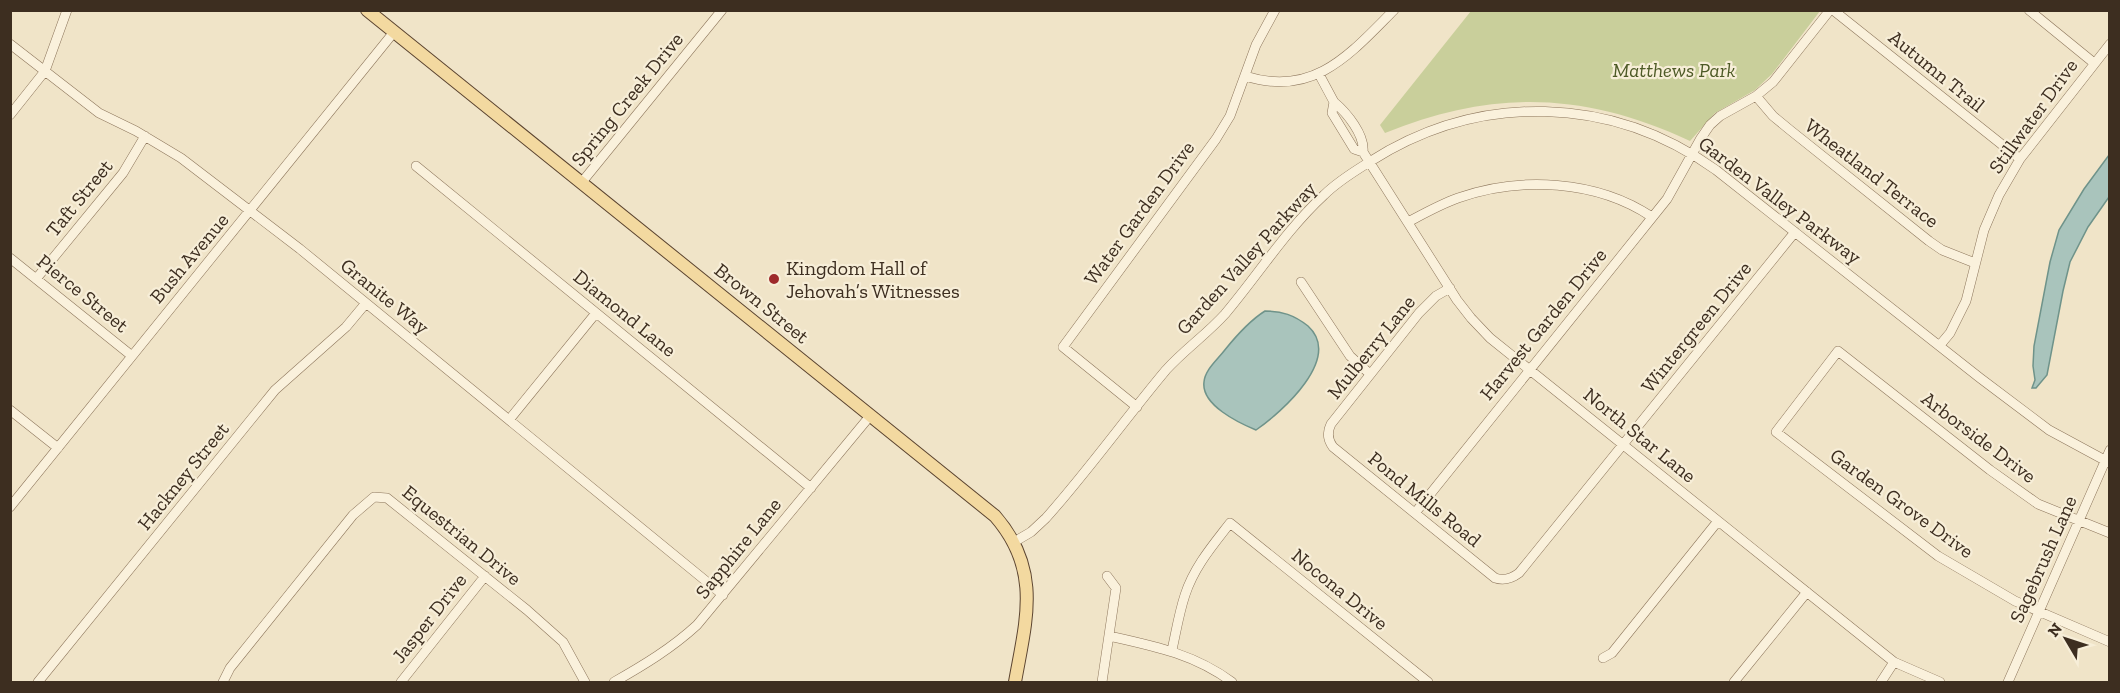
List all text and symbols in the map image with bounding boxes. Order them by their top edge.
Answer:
street label: Autumn Trail [1884,25,1990,117]
street label: Spring Creek Drive [566,27,688,171]
street label: Stillwater Drive [1983,54,2083,178]
park label: Matthews Park [1613,58,1736,82]
street label: Wheatland Terrace [1800,113,1944,233]
street label: Garden Valley Parkway [1694,131,1867,269]
street label: Water Garden Drive [1079,136,1199,290]
street label: Taft Street [41,154,118,242]
street label: Garden Valley Parkway [1171,176,1321,339]
street label: Bush Avenue [144,208,234,308]
street label: Harvest Garden Drive [1474,243,1612,405]
street label: Pierce Street [32,249,134,338]
street label: Granite Way [336,253,435,339]
place label: Kingdom Hall of Jehovah’s Witnesses [786,256,960,303]
street label: Wintergreen Drive [1636,257,1756,397]
street label: Brown Street [710,258,815,349]
street label: Diamond Lane [569,264,681,362]
marker: Kingdom Hall of Jehovah’s Witnesses [767,272,781,286]
street label: Mulberry Lane [1322,290,1420,404]
street label: North Star Lane [1579,382,1701,488]
street label: Arborside Drive [1917,386,2041,488]
street label: Hackney Street [132,417,234,535]
street label: Garden Grove Drive [1826,443,1978,563]
street label: Pond Mills Road [1364,446,1486,552]
street label: Equestrian Drive [398,480,526,590]
street label: Sagebrush Lane [2004,492,2082,626]
street label: Sapphire Lane [690,493,786,603]
street label: Nocona Drive [1287,543,1393,635]
street label: Jasper Drive [387,568,471,668]
north arrow [2036,609,2096,669]
text: N [2044,619,2066,641]

